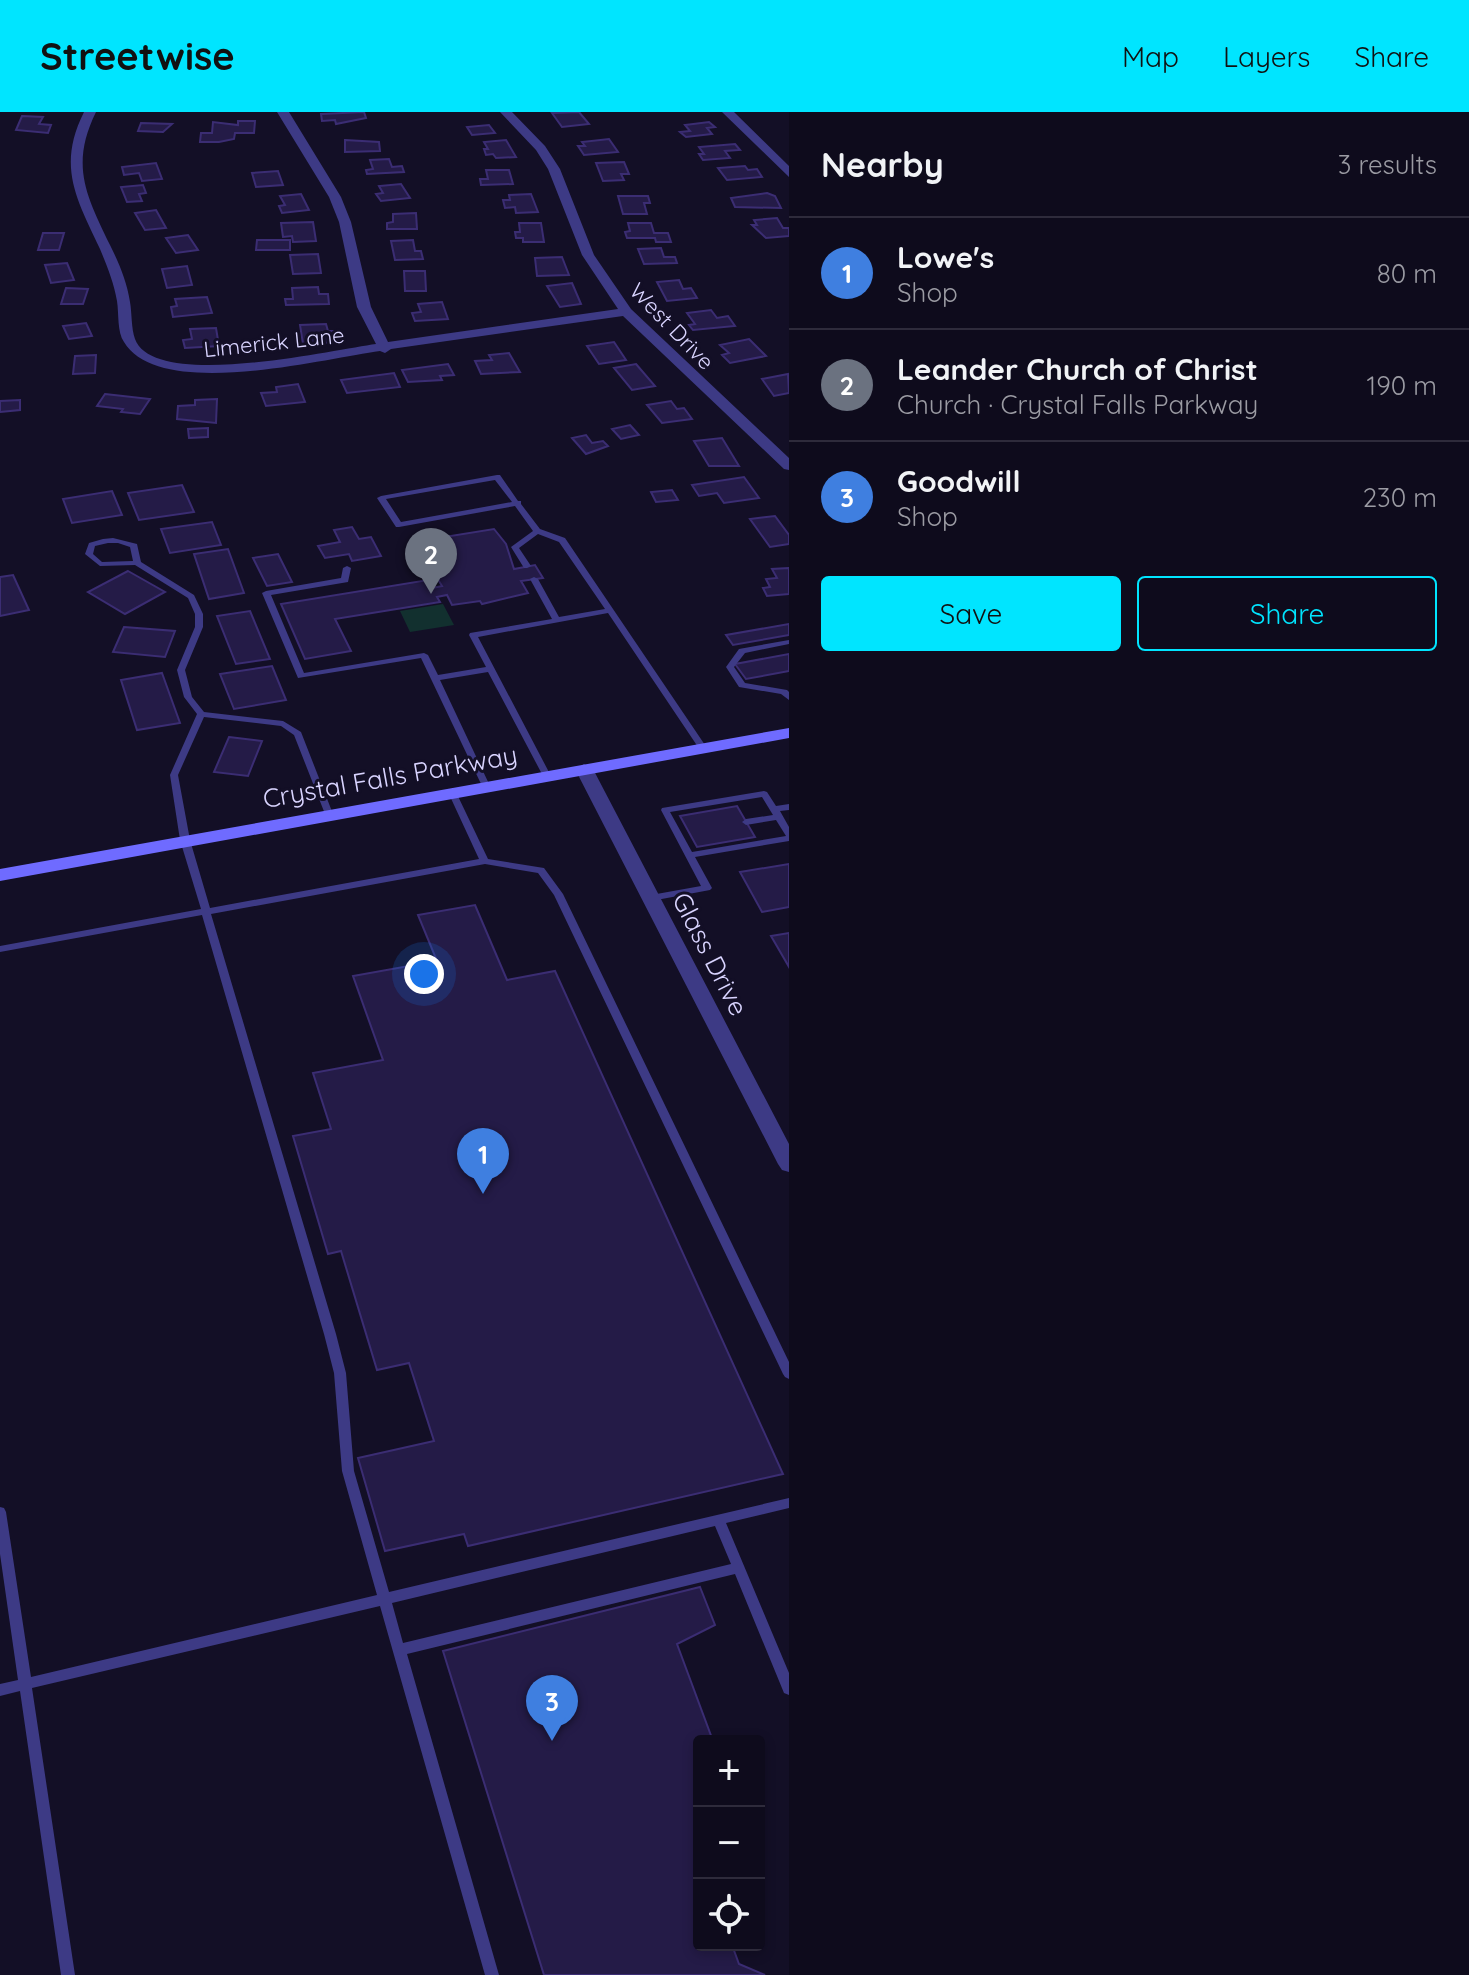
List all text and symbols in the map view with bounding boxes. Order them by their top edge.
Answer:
text: Streetwise [40,32,235,80]
text: Map [1122,39,1179,74]
text: Layers [1223,39,1310,74]
text: Share [1354,39,1429,74]
text: Nearby [821,143,944,186]
text: 3 results [1338,148,1437,181]
text: Lowe's [897,238,994,276]
text: 1 [842,257,852,290]
text: 80 m [1377,257,1437,290]
text: Shop [897,276,958,309]
street label: West Drive [624,277,720,375]
street label: Limerick Lane [202,321,346,363]
text: Leander Church of Christ [897,350,1258,388]
text: 2 [840,369,854,402]
text: 190 m [1367,369,1437,402]
text: Church · Crystal Falls Parkway [897,388,1258,421]
text: Goodwill [897,462,1020,500]
text: 3 [840,481,854,514]
text: 230 m [1363,481,1437,514]
text: Shop [897,500,958,533]
pin: 2 [405,528,457,594]
button: Save [821,576,1121,651]
button: Share [1137,576,1437,651]
street label: Crystal Falls Parkway [260,738,520,815]
street label: Glass Drive [665,887,756,1021]
your location [404,954,444,994]
pin: 1 [457,1128,509,1194]
pin: 3 [526,1675,578,1741]
map controls [693,1735,765,1951]
button: + [693,1735,765,1807]
button: − [693,1807,765,1879]
button: locate [693,1879,765,1951]

